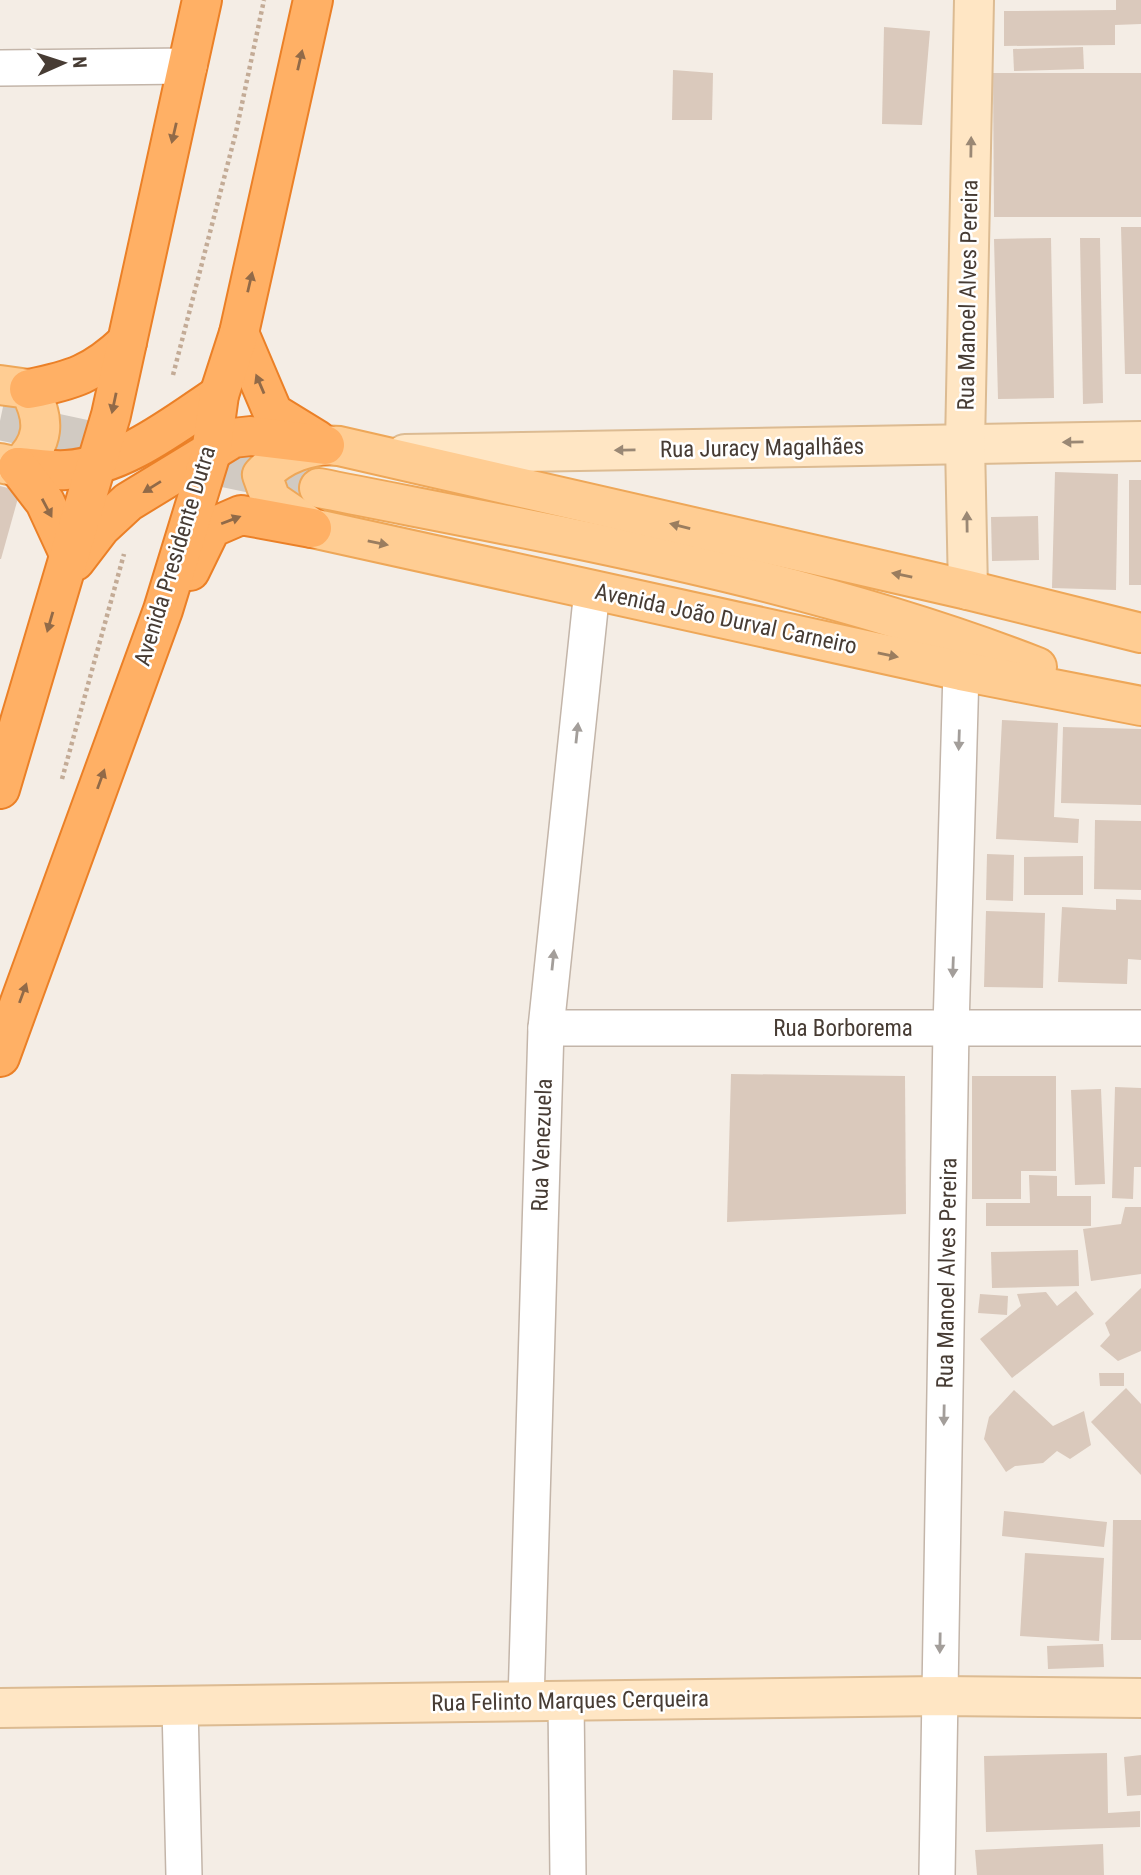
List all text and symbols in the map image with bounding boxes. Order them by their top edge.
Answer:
north arrow [28,28,98,98]
one-way arrow [295,49,306,71]
text: N [68,56,91,69]
one-way arrow [169,122,180,144]
one-way arrow [965,136,977,158]
street label: Rua Manoel Alves Pereira [952,179,984,411]
one-way arrow [245,270,256,292]
one-way arrow [254,373,265,394]
one-way arrow [108,392,119,414]
street label: Rua Juracy Magalhães [660,433,864,463]
one-way arrow [1062,436,1084,448]
street label: Avenida Presidente Dutra [129,443,221,669]
one-way arrow [614,444,636,456]
one-way arrow [142,481,161,494]
one-way arrow [42,498,53,518]
one-way arrow [961,511,973,533]
one-way arrow [221,515,242,526]
one-way arrow [669,520,691,531]
one-way arrow [367,538,389,549]
one-way arrow [891,570,913,581]
street label: Avenida João Durval Carneiro [593,578,859,660]
one-way arrow [45,612,55,633]
one-way arrow [877,650,899,661]
one-way arrow [571,722,582,744]
one-way arrow [953,729,965,751]
one-way arrow [96,768,107,789]
one-way arrow [548,948,559,970]
one-way arrow [947,956,959,978]
one-way arrow [18,982,29,1003]
street label: Rua Borborema [773,1015,913,1042]
street label: Rua Venezuela [526,1078,558,1212]
street label: Rua Manoel Alves Pereira [931,1157,963,1389]
one-way arrow [938,1404,950,1426]
one-way arrow [934,1632,945,1654]
street label: Rua Felinto Marques Cerqueira [431,1685,709,1717]

